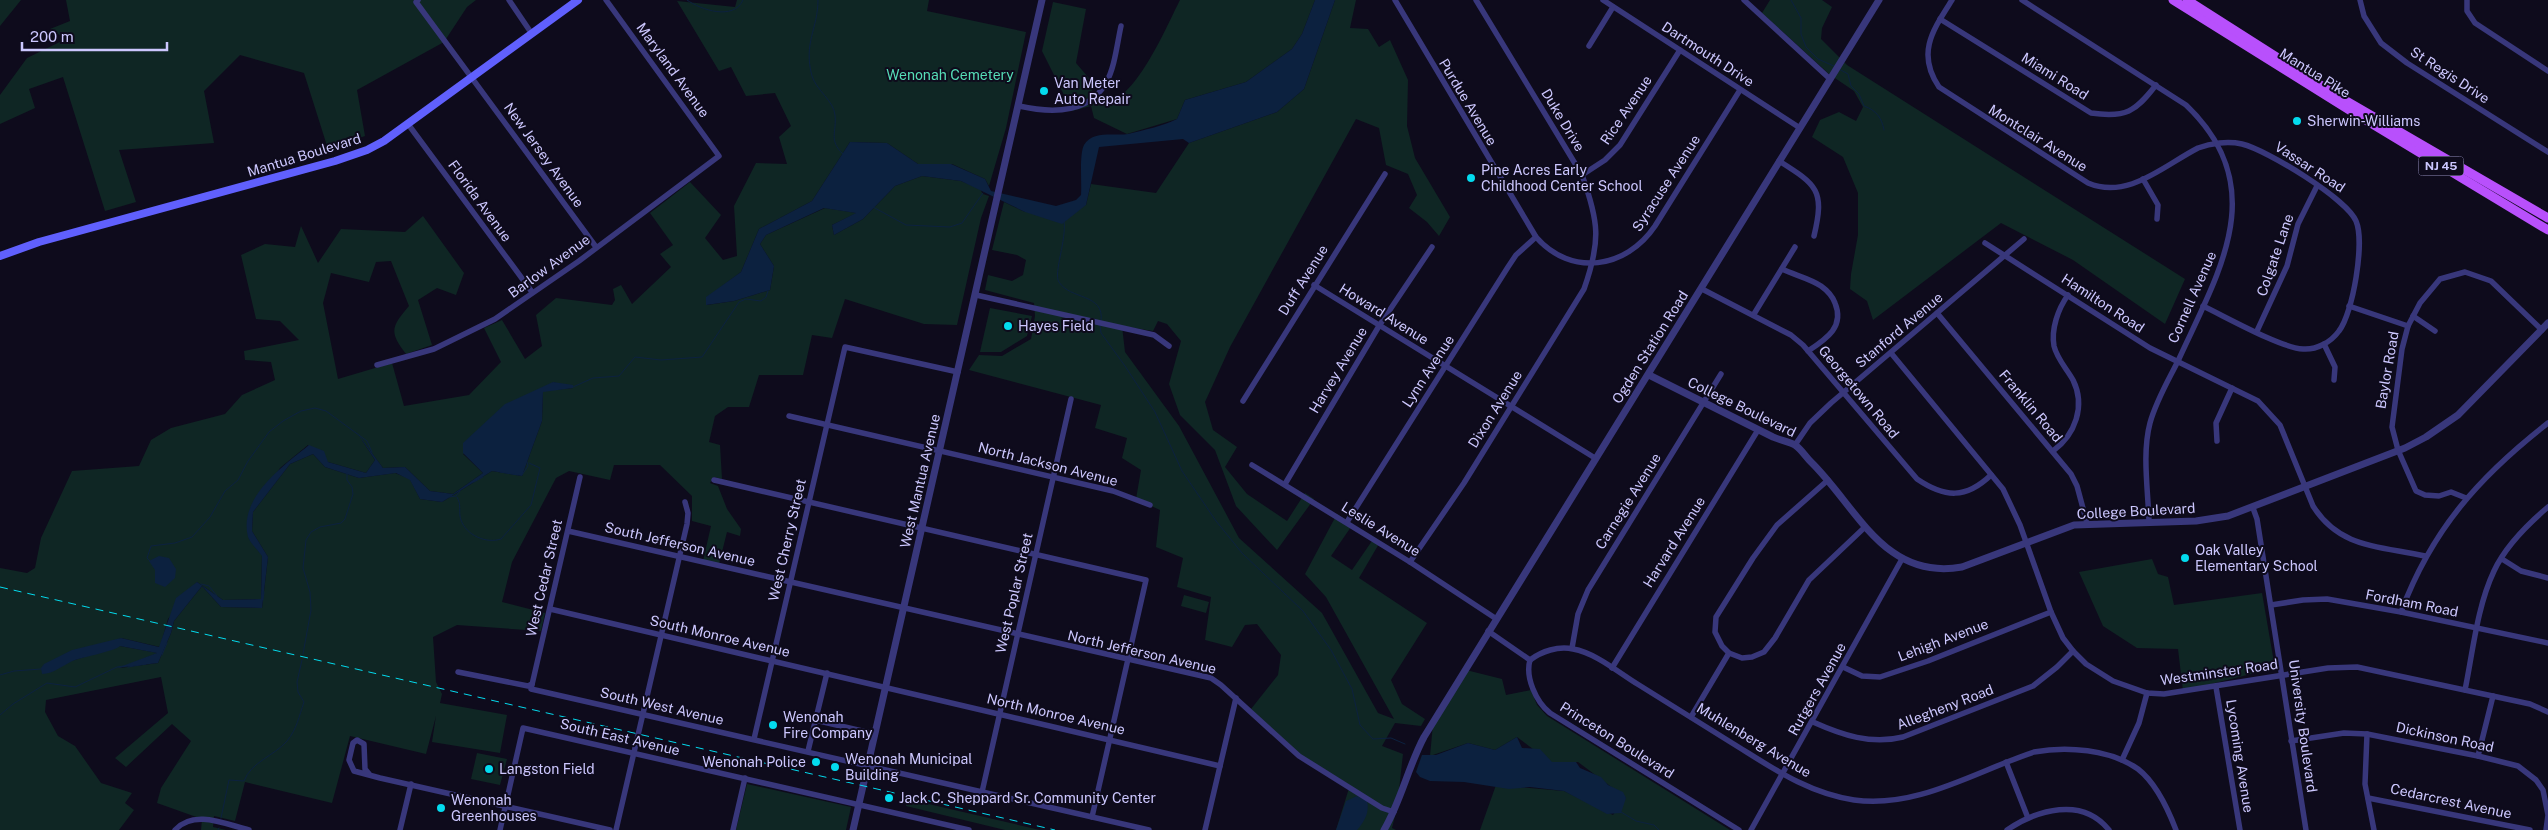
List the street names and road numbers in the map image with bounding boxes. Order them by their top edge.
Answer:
street label: Dartmouth Drive [1659,18,1757,90]
street label: Maryland Avenue [633,20,713,120]
street label: St Regis Drive [2407,43,2493,107]
street label: Mantua Pike [2277,45,2353,101]
street label: Miami Road [2019,49,2091,103]
street label: Purdue Avenue [1436,56,1500,148]
street label: Rice Avenue [1597,72,1655,148]
street label: Duke Drive [1538,86,1588,154]
street label: New Jersey Avenue [501,100,587,210]
street label: Montclair Avenue [1986,101,2090,175]
street label: Mantua Boulevard [245,130,363,180]
street label: Syracuse Avenue [1629,132,1703,234]
street label: Vassar Road [2272,138,2348,196]
street label: Florida Avenue [445,157,515,245]
road number: NJ 45 [2418,157,2464,176]
street label: Colgate Lane [2253,212,2297,298]
street label: Barlow Avenue [505,231,593,301]
street label: Duff Avenue [1275,242,1331,318]
street label: Cornell Avenue [2165,249,2219,345]
street label: Hamilton Road [2059,270,2147,336]
street label: Howard Avenue [1336,280,1432,348]
street label: Ogden Station Road [1609,288,1691,406]
street label: Stanford Avenue [1852,289,1946,371]
street label: Harvey Avenue [1306,324,1370,416]
street label: Baylor Road [2372,330,2402,410]
street label: Lynn Avenue [1399,332,1457,410]
street label: Georgetown Road [1816,342,1902,442]
street label: Dixon Avenue [1465,367,1525,451]
street label: Franklin Road [1996,367,2066,445]
street label: College Boulevard [1685,374,1799,440]
street label: West Mantua Avenue [897,412,943,550]
street label: North Jackson Avenue [976,439,1120,489]
street label: Carnegie Avenue [1592,450,1664,552]
street label: West Cherry Street [765,477,809,603]
street label: Harvard Avenue [1640,494,1708,590]
street label: Leslie Avenue [1339,498,1423,560]
street label: College Boulevard [2076,500,2196,522]
street label: West Cedar Street [523,518,565,638]
street label: South Jefferson Avenue [603,519,757,569]
street label: West Poplar Street [992,531,1036,655]
street label: Fordham Road [2364,586,2460,620]
street label: South Monroe Avenue [648,612,792,660]
street label: Lehigh Avenue [1896,615,1991,665]
street label: North Jefferson Avenue [1066,627,1218,677]
street label: Rutgers Avenue [1785,640,1849,738]
street label: Westminster Road [2159,656,2279,688]
street label: University Boulevard [2286,659,2320,793]
street label: Allegheny Road [1894,681,1996,733]
street label: South West Avenue [599,684,725,728]
street label: North Monroe Avenue [985,690,1127,738]
street label: Princeton Boulevard [1557,698,1677,782]
street label: Lycoming Avenue [2223,698,2257,814]
street label: Muhlenberg Avenue [1694,700,1814,780]
street label: South East Avenue [559,715,682,759]
street label: Dickinson Road [2395,719,2495,755]
street label: Cedarcrest Avenue [2389,780,2513,822]

